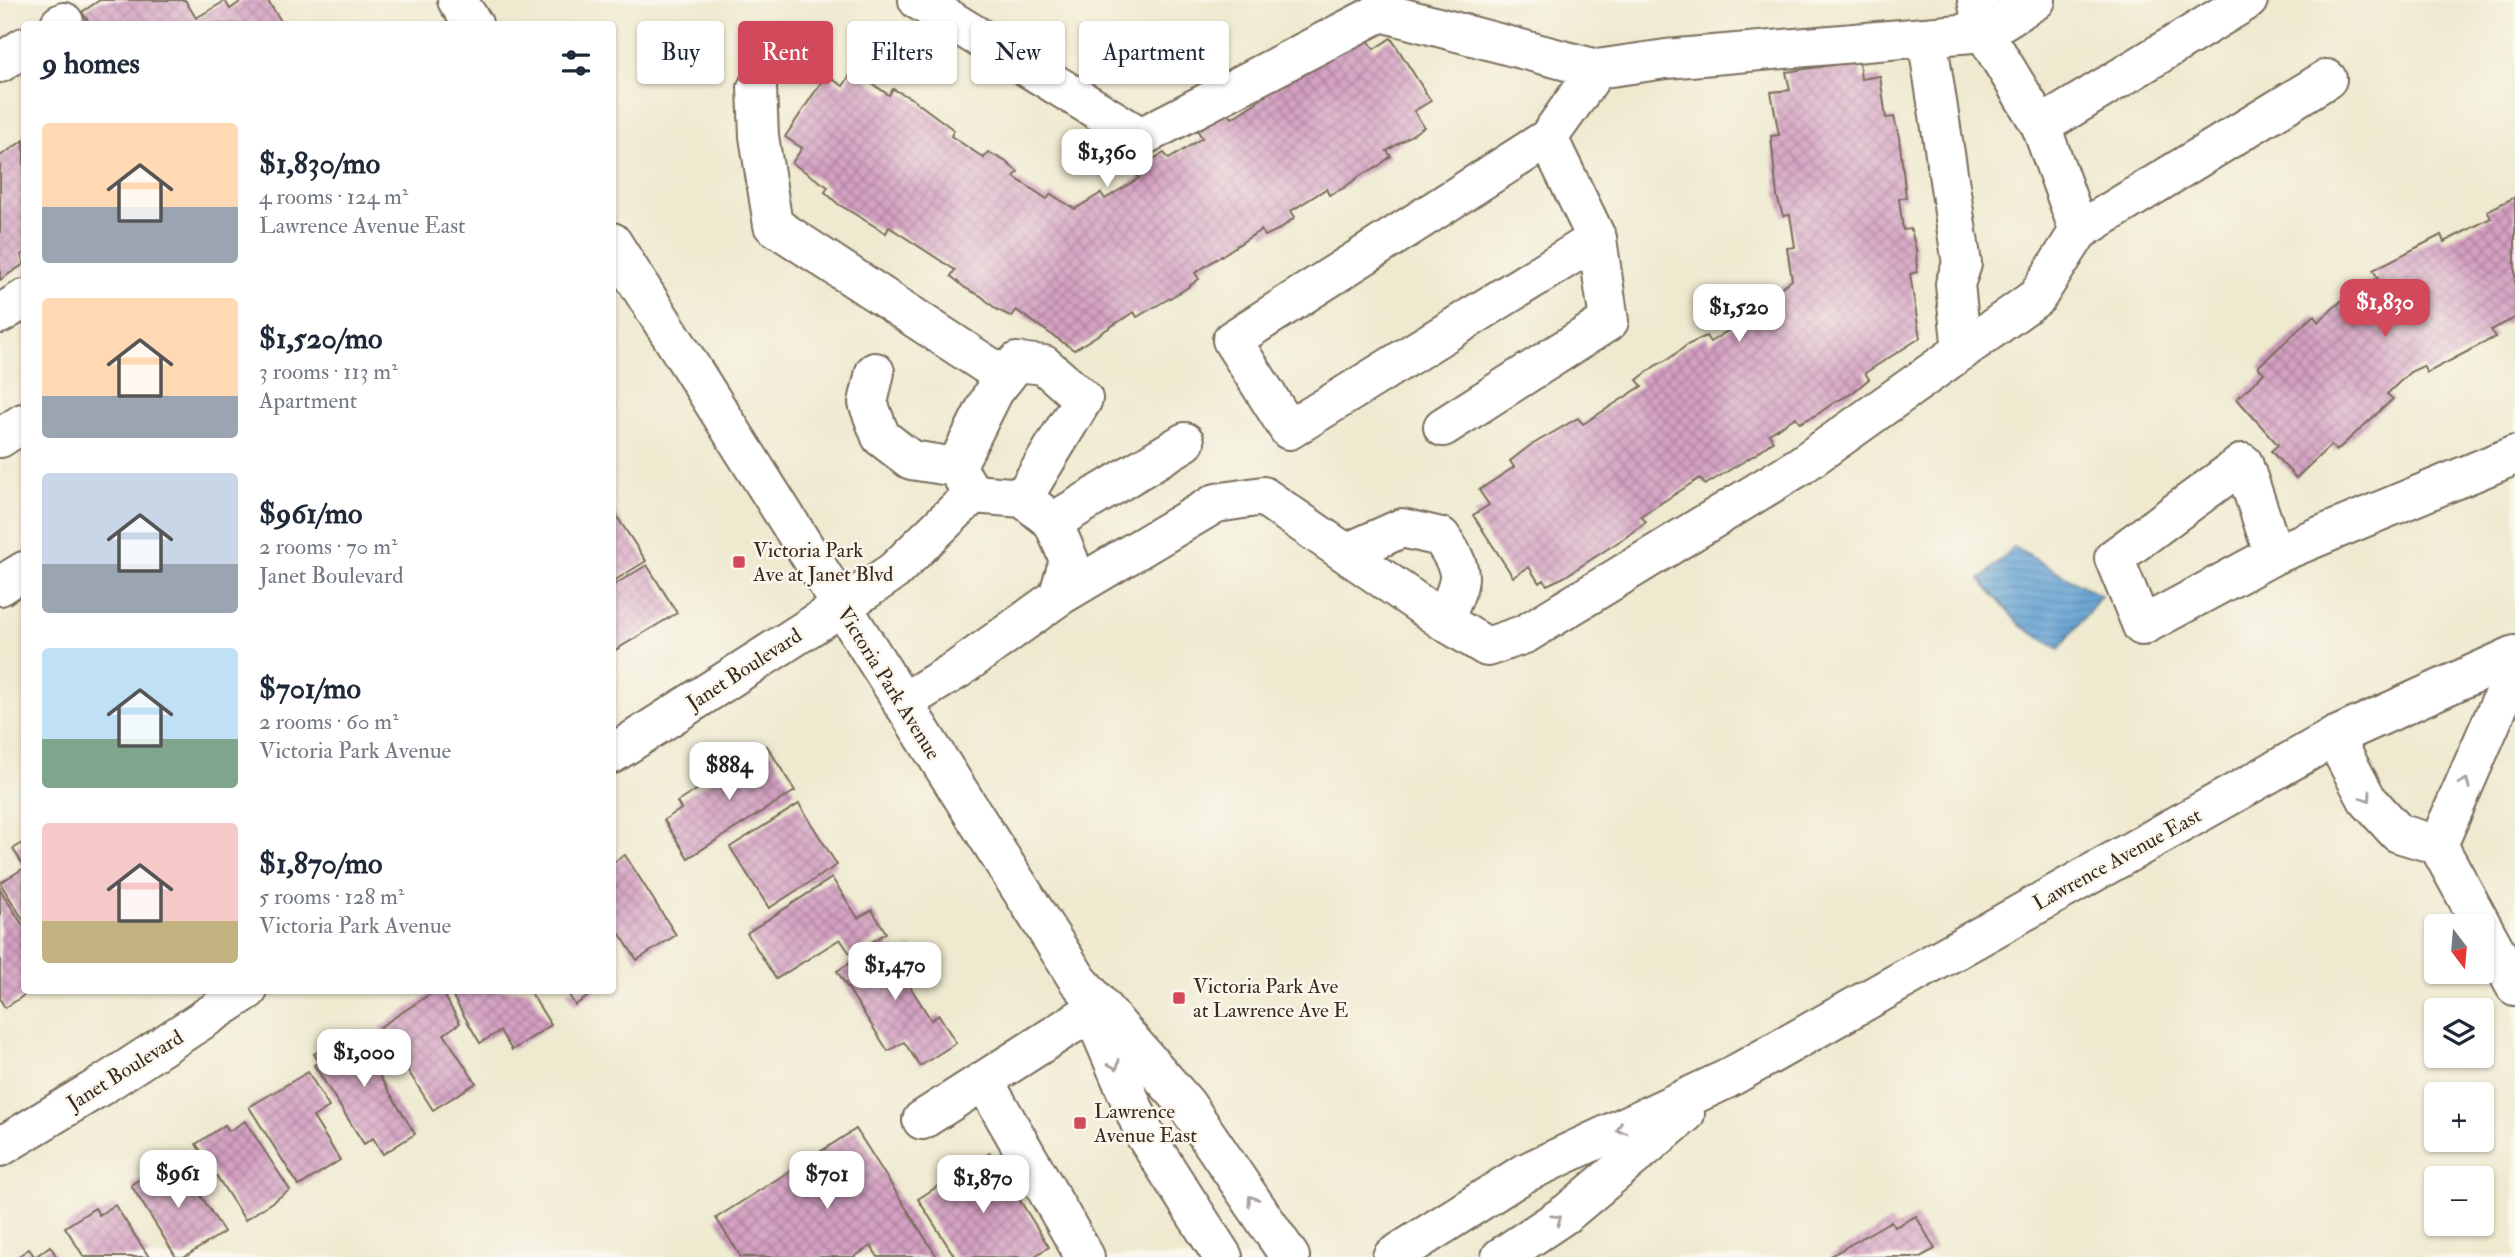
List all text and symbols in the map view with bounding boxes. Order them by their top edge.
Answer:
chip: Buy [637,21,724,84]
chip: Rent [738,21,833,84]
chip: Filters [847,21,957,84]
chip: New [971,21,1065,84]
chip: Apartment [1079,21,1229,84]
icon: filters [557,44,595,82]
text: 9 homes [42,45,140,82]
pin: $1,360 [1050,130,1164,189]
text: $1,360 [1078,137,1136,166]
text: $1,830/mo [259,145,380,182]
icon: home [98,151,182,235]
text: 4 rooms · 124 m² [259,182,408,211]
text: Lawrence Avenue East [259,211,465,240]
pin: $1,830 [2328,280,2442,339]
pin: $1,520 [1682,284,1796,344]
text: $1,830 [2356,287,2414,316]
text: $1,520 [1709,292,1769,321]
text: $1,520/mo [259,320,382,357]
icon: home [98,326,182,410]
text: 3 rooms · 113 m² [259,357,398,386]
text: Apartment [259,386,357,415]
text: $961/mo [259,495,362,532]
icon: home [98,501,182,585]
text: 2 rooms · 70 m² [259,532,398,561]
place label: Victoria Park Ave at Janet Blvd [752,537,894,588]
marker: Victoria Park Ave at Janet Blvd [731,554,747,570]
text: Janet Boulevard [259,561,404,590]
street label: Victoria Park Avenue [831,602,947,765]
street label: Janet Boulevard [681,622,808,717]
text: $701/mo [259,670,361,707]
icon: home [98,676,182,760]
text: 2 rooms · 60 m² [259,707,399,736]
text: Victoria Park Avenue [259,736,451,765]
pin: $884 [688,742,770,802]
text: $884 [705,750,753,779]
one-way arrow [2457,777,2471,789]
one-way arrow [2359,789,2372,802]
street label: Lawrence Avenue East [2028,802,2206,917]
text: $1,870/mo [259,845,382,882]
icon: home [98,851,182,935]
text: 5 rooms · 128 m² [259,882,404,911]
text: Victoria Park Avenue [259,911,451,940]
north arrow [2424,914,2494,984]
map controls [2424,914,2494,1236]
pin: $1,470 [838,942,952,1002]
text: $1,470 [864,950,926,979]
place label: Victoria Park Ave at Lawrence Ave E [1193,973,1348,1024]
marker: Victoria Park Ave at Lawrence Ave E [1171,990,1187,1006]
button: layers [2424,998,2494,1068]
street label: Janet Boulevard [61,1024,189,1117]
pin: $1,000 [307,1030,421,1089]
text: $1,000 [333,1037,395,1066]
one-way arrow [1107,1058,1121,1071]
button: + [2424,1082,2494,1152]
place label: Lawrence Avenue East [1093,1098,1197,1149]
marker: Lawrence Avenue East [1072,1115,1088,1131]
one-way arrow [1616,1120,1628,1134]
pin: $961 [137,1150,219,1210]
pin: $701 [786,1152,868,1211]
pin: $1,870 [926,1156,1040,1215]
text: $961 [156,1158,200,1187]
text: $701 [805,1159,849,1188]
text: $1,870 [953,1163,1013,1192]
button: − [2424,1166,2494,1236]
one-way arrow [1248,1195,1260,1208]
one-way arrow [1550,1214,1563,1227]

